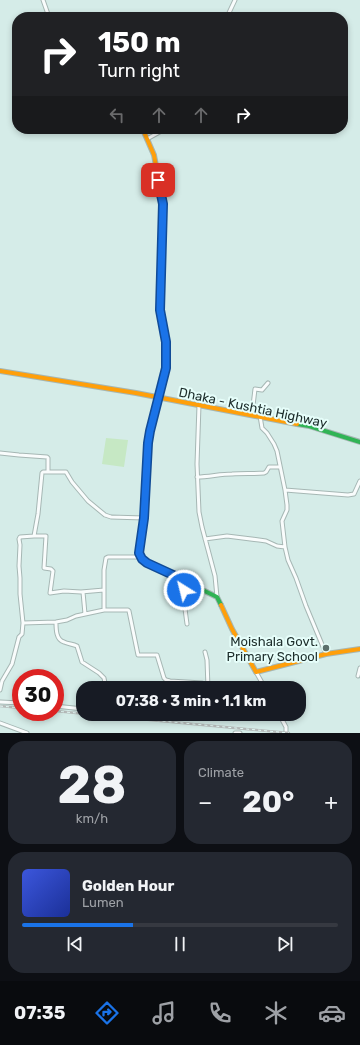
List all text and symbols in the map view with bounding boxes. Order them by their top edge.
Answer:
text: 150 m [98,26,181,59]
icon: right [32,28,84,80]
text: Turn right [98,60,180,82]
icon: left [106,104,128,126]
icon: ahead [148,104,170,126]
icon: ahead [190,104,212,126]
icon: right [232,104,254,126]
pin [141,163,175,197]
icon: arrive [147,169,169,191]
street label: Dhaka - Kushtia Highway [177,384,328,432]
position arrow [163,569,205,611]
place label: Moishala Govt. Primary School [227,634,318,664]
marker: Moishala Govt. Primary School [321,643,331,653]
speed limit sign: 30 [12,669,64,721]
text: 07:38 · 3 min · 1.1 km [116,692,266,710]
text: 28 [57,754,127,816]
text: Climate [198,765,244,780]
text: 20° [242,784,294,820]
text: − [198,789,212,816]
text: + [324,789,338,816]
text: km/h [76,811,108,826]
text: Golden Hour [82,877,174,895]
text: Lumen [82,895,124,910]
icon: previous [64,933,86,955]
icon: pause [169,933,191,955]
icon: next [274,933,296,955]
icon: directions [93,999,121,1027]
icon: music [150,999,178,1027]
icon: phone [206,999,234,1027]
icon: climate [262,999,290,1027]
icon: car [318,999,346,1027]
text: 07:35 [14,1002,65,1024]

